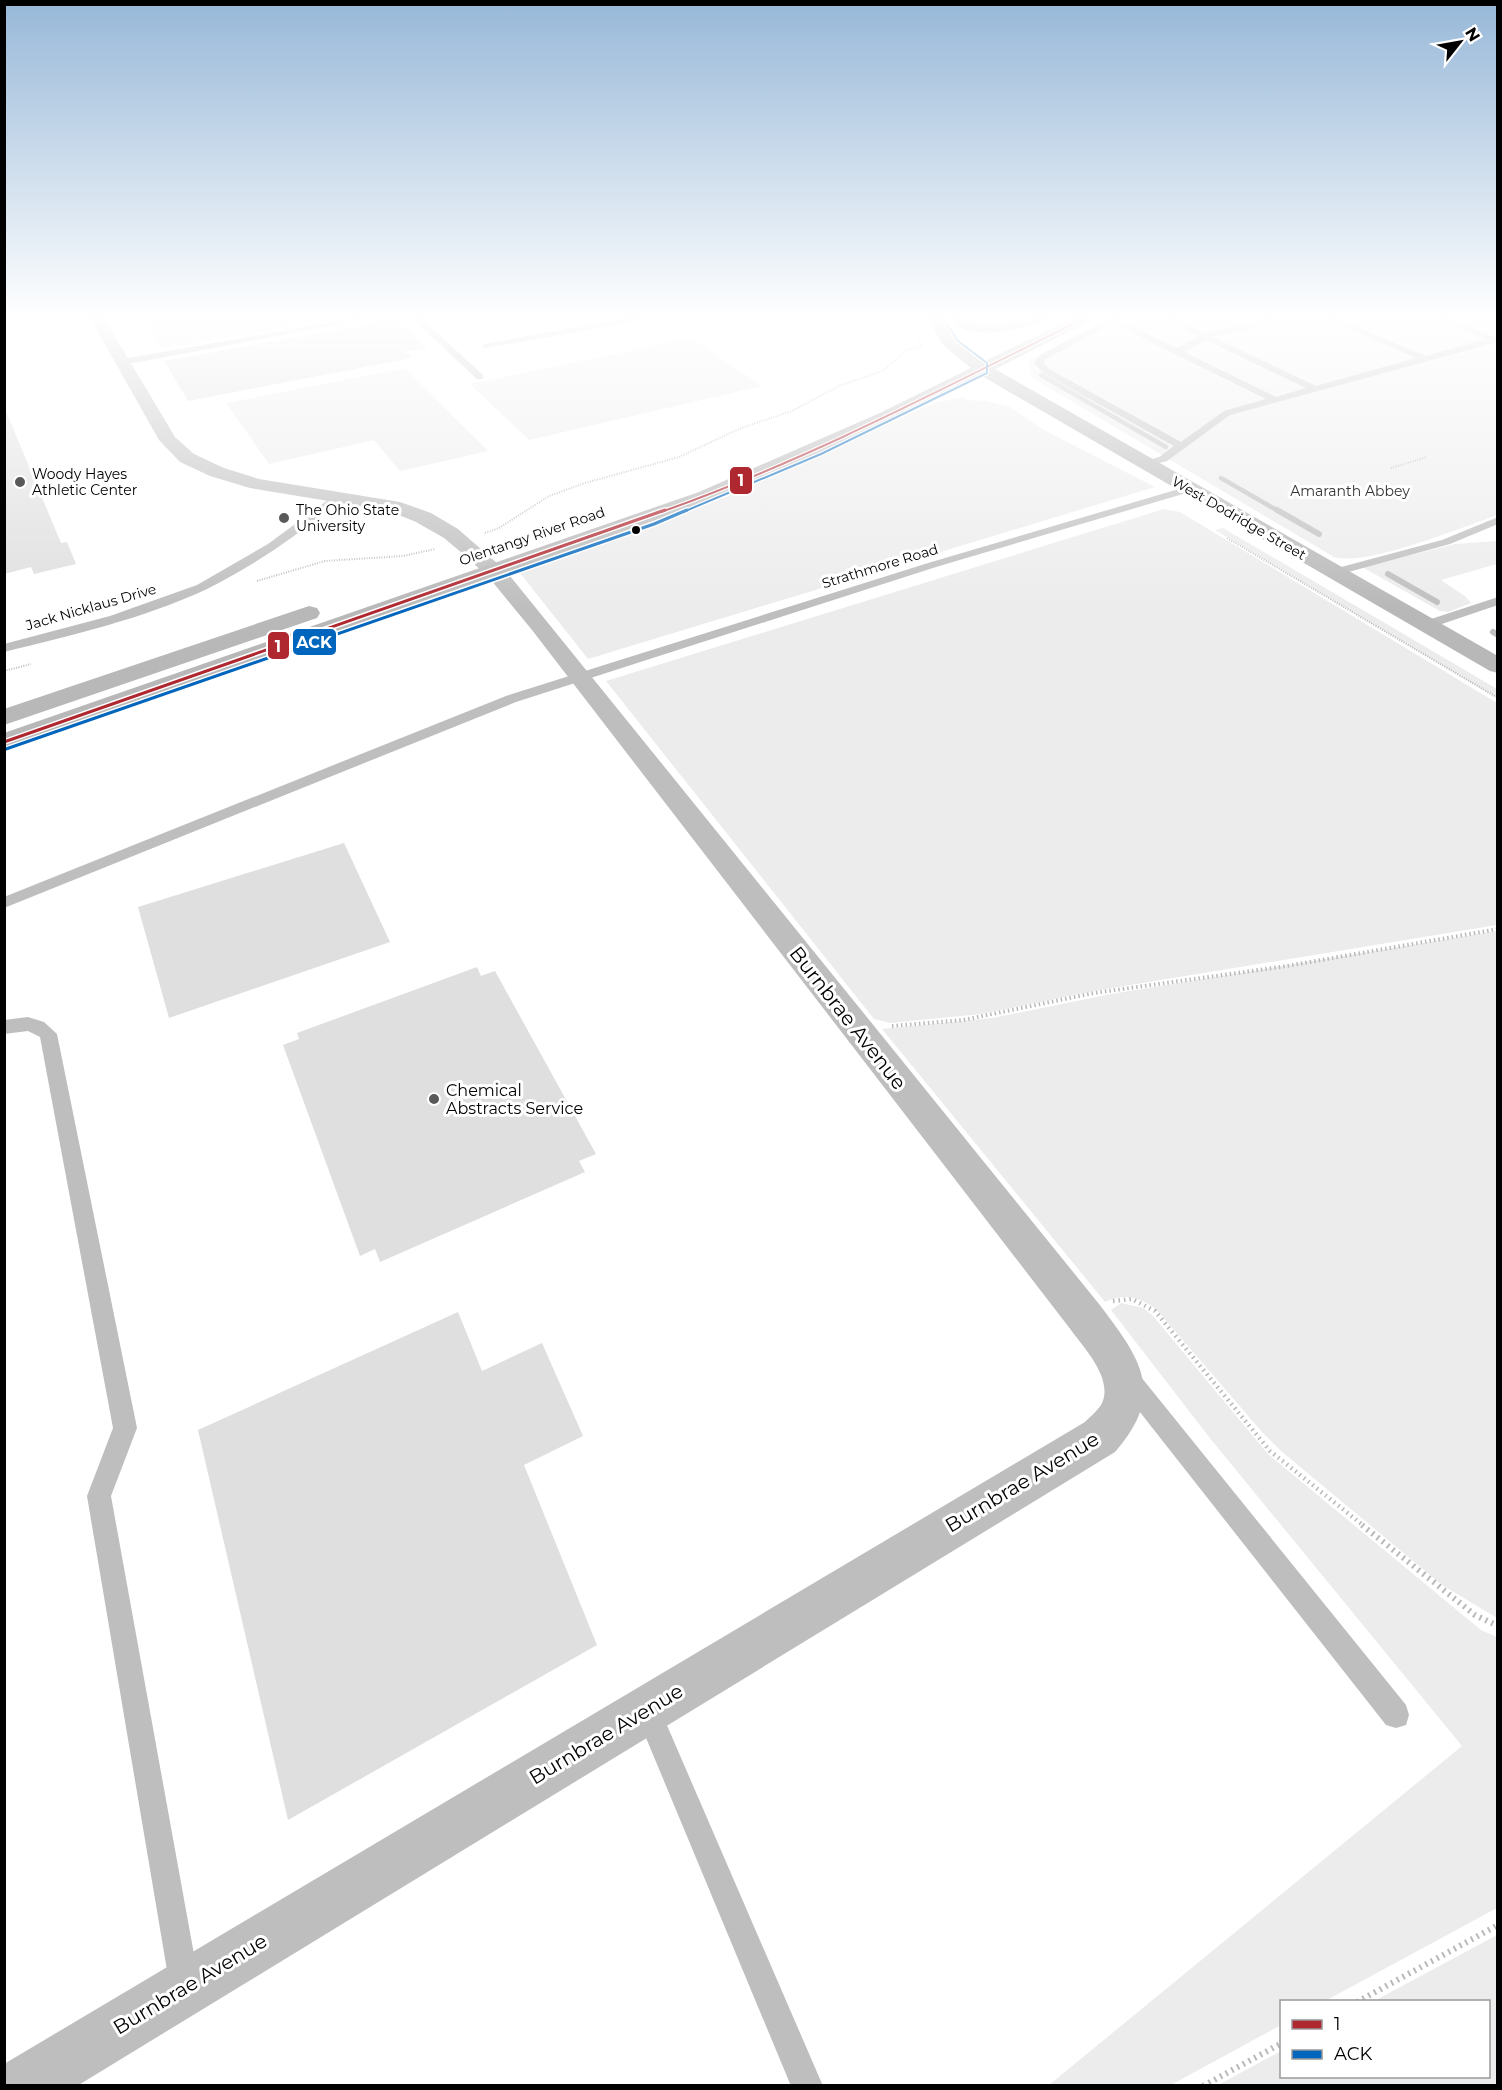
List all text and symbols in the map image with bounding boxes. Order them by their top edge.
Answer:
north arrow [1430,12,1490,72]
text: N [1461,24,1484,45]
place label: Woody Hayes Athletic Center [32,465,138,499]
line badge: 1 [729,466,753,495]
text: 1 [738,471,744,490]
street label: West Dodridge Street [1169,472,1310,564]
marker: Woody Hayes Athletic Center [13,475,27,489]
park label: Amaranth Abbey [1290,482,1410,500]
place label: The Ohio State University [296,501,399,535]
street label: Olentangy River Road [457,503,607,569]
marker: The Ohio State University [277,511,291,525]
unlabelled marker [630,524,642,536]
street label: Strathmore Road [820,540,940,592]
street label: Jack Nicklaus Drive [23,580,158,635]
line badge: ACK [292,628,337,656]
line badge: 1 [267,631,290,660]
text: ACK [295,633,333,652]
text: 1 [275,637,281,656]
street label: Burnbrae Avenue [785,942,911,1094]
place label: Chemical Abstracts Service [446,1081,583,1118]
marker: Chemical Abstracts Service [427,1092,441,1106]
street label: Burnbrae Avenue [941,1427,1103,1537]
street label: Burnbrae Avenue [525,1679,687,1789]
street label: Burnbrae Avenue [109,1929,271,2039]
legend [1280,2000,1490,2078]
text: 1 [1334,2013,1341,2035]
text: ACK [1334,2043,1372,2065]

